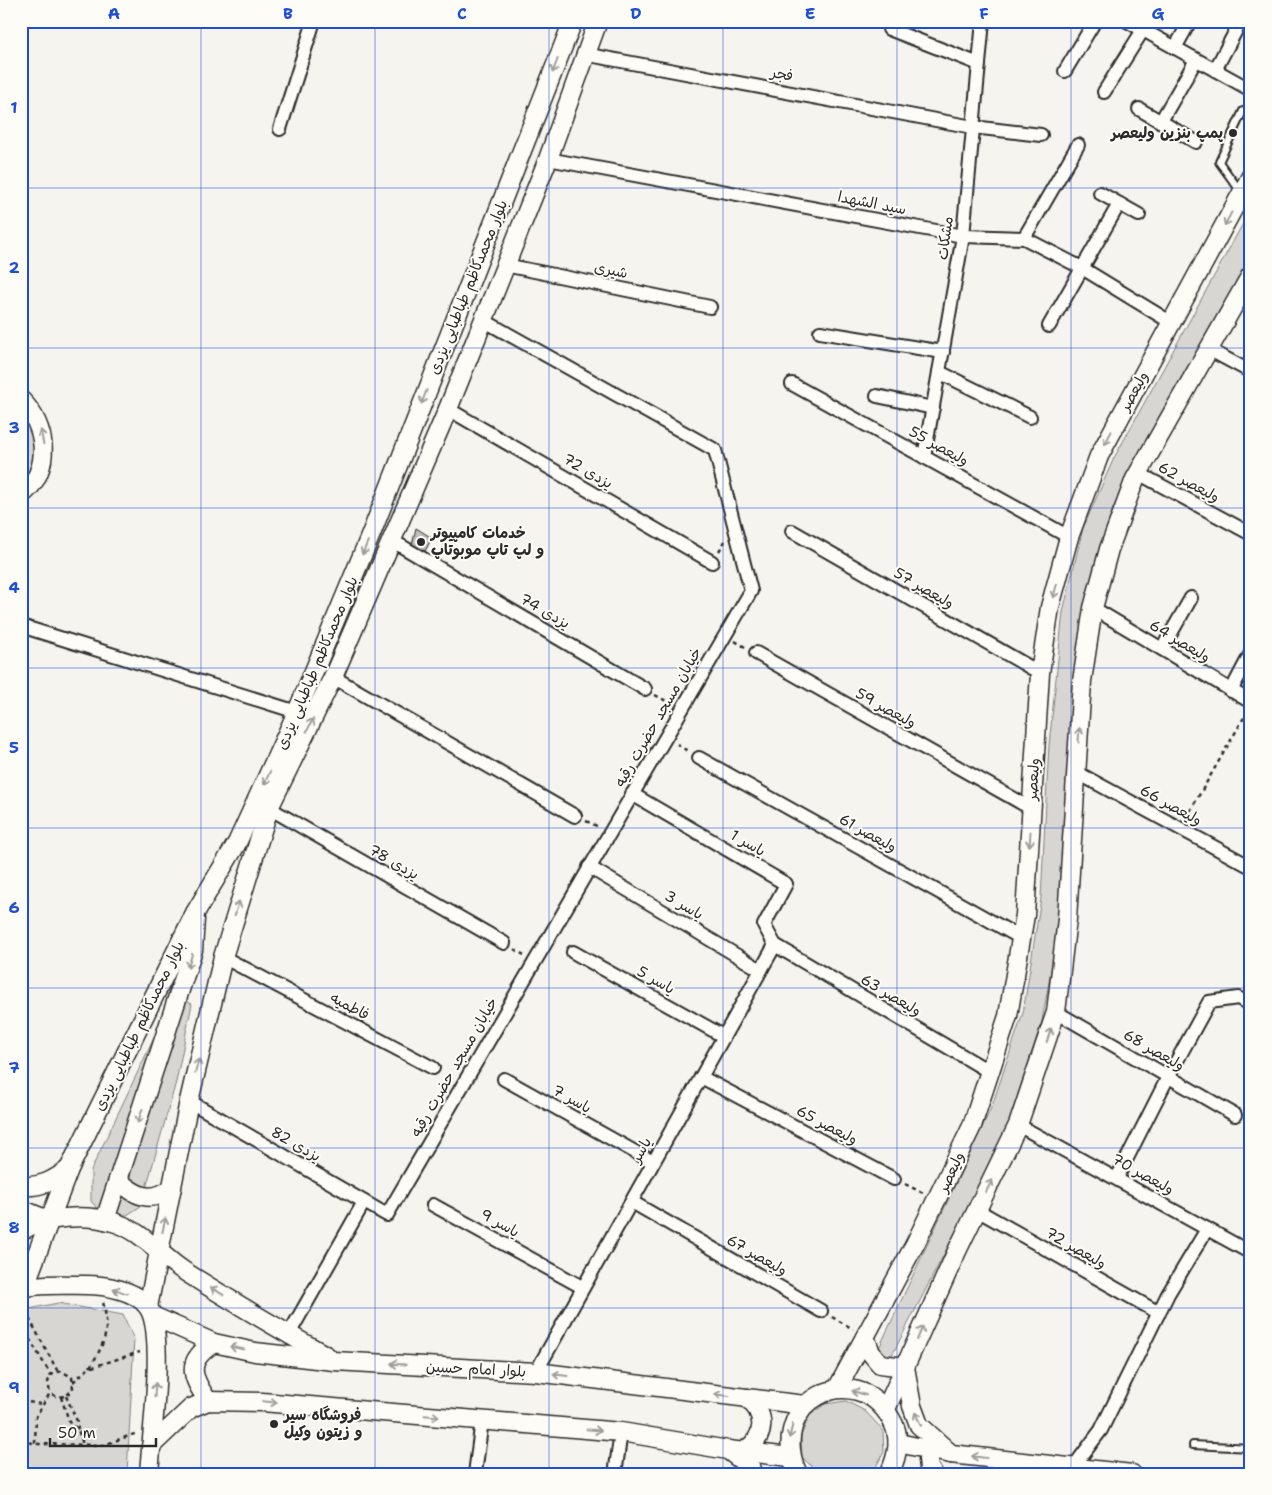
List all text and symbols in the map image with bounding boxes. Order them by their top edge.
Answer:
text: A [108,3,120,24]
text: B [283,3,293,24]
text: C [457,3,467,24]
text: D [630,3,642,24]
text: E [805,3,815,24]
text: F [979,3,989,24]
text: G [1152,3,1165,24]
one-way arrow [550,58,559,74]
street label: فجر [767,62,795,86]
text: 1 [10,97,18,118]
place label: پمپ بنزین ولیعصر [1109,123,1224,143]
marker: پمپ بنزین ولیعصر [1227,127,1239,139]
street label: سید الشهدا [836,187,908,219]
street label: بلوار محمدکاظم طباطبایی یزدی [424,197,514,378]
one-way arrow [1223,211,1233,226]
street label: مشکات [932,215,958,261]
text: 2 [8,257,20,278]
street label: شیری [593,257,629,283]
street label: ولیعصر [1114,368,1153,416]
one-way arrow [419,388,428,404]
text: 3 [8,417,20,438]
street label: ولیعصر 55 [906,421,972,471]
one-way arrow [37,429,46,445]
one-way arrow [1103,430,1112,445]
street label: یزدی 72 [560,449,616,493]
street label: ولیعصر 62 [1155,457,1223,507]
place label: خدمات کامپیوتر و لپ تاپ موبوتاپ [429,523,544,560]
marker: خدمات کامپیوتر و لپ تاپ موبوتاپ [415,536,427,548]
one-way arrow [360,540,370,555]
street label: ولیعصر 57 [890,563,958,613]
street label: بلوار محمدکاظم طباطبایی یزدی [271,573,365,754]
text: 4 [8,577,20,598]
one-way arrow [1049,583,1059,599]
street label: یزدی 74 [516,589,574,633]
street label: ولیعصر 64 [1146,615,1214,667]
street label: خیابان مسجد حضرت رقیه [610,643,706,791]
street label: ولیعصر 59 [852,683,920,733]
one-way arrow [305,718,315,733]
one-way arrow [1074,727,1083,743]
text: 5 [9,737,19,758]
street label: ولیعصر [1021,757,1044,803]
one-way arrow [261,770,271,785]
street label: ولیعصر 66 [1136,780,1206,830]
street label: ولیعصر 61 [836,809,900,857]
street label: یاسر 1 [727,825,769,861]
one-way arrow [1025,831,1034,847]
street label: یزدی 78 [365,840,423,884]
street label: یاسر 3 [661,886,707,924]
text: 6 [8,897,20,918]
one-way arrow [233,901,243,917]
street label: بلوار محمدکاظم طباطبایی یزدی [89,938,191,1115]
one-way arrow [184,953,194,969]
street label: یاسر 5 [633,961,679,999]
street label: ولیعصر 63 [857,969,925,1021]
street label: فاطمیه [327,987,373,1025]
street label: خیابان مسجد حضرت رقیه [406,993,502,1141]
street label: ولیعصر 68 [1120,1024,1188,1076]
one-way arrow [1044,1027,1054,1043]
text: 7 [8,1057,20,1078]
one-way arrow [193,1058,202,1074]
street label: یاسر 7 [549,1080,595,1118]
street label: ولیعصر 65 [793,1101,861,1149]
one-way arrow [134,1107,144,1123]
street label: یزدی 82 [267,1122,325,1166]
street label: یاسر [625,1134,656,1168]
street label: ولیعصر [932,1149,969,1197]
street label: ولیعصر 70 [1108,1149,1178,1199]
one-way arrow [985,1179,994,1194]
street label: یاسر 9 [477,1204,523,1242]
text: 8 [8,1217,20,1238]
one-way arrow [160,1217,169,1233]
street label: ولیعصر 72 [1042,1223,1110,1273]
street label: ولیعصر 67 [723,1230,791,1280]
one-way arrow [113,1286,128,1295]
one-way arrow [211,1286,225,1296]
one-way arrow [916,1326,926,1341]
one-way arrow [229,1343,245,1352]
street label: بلوار امام حسین [425,1356,527,1383]
one-way arrow [391,1360,407,1369]
one-way arrow [553,1370,569,1380]
text: 9 [8,1377,20,1398]
one-way arrow [150,1382,159,1398]
one-way arrow [851,1387,867,1397]
one-way arrow [714,1390,730,1400]
one-way arrow [262,1398,278,1407]
place label: فروشگاه سیر و زیتون وکیل [282,1405,362,1442]
one-way arrow [424,1411,440,1421]
one-way arrow [912,1412,922,1427]
scale bar [50,1415,156,1447]
marker: فروشگاه سیر و زیتون وکیل [268,1418,280,1430]
text: 50 m [58,1423,96,1443]
one-way arrow [786,1423,795,1439]
one-way arrow [586,1425,602,1435]
one-way arrow [972,1452,988,1462]

